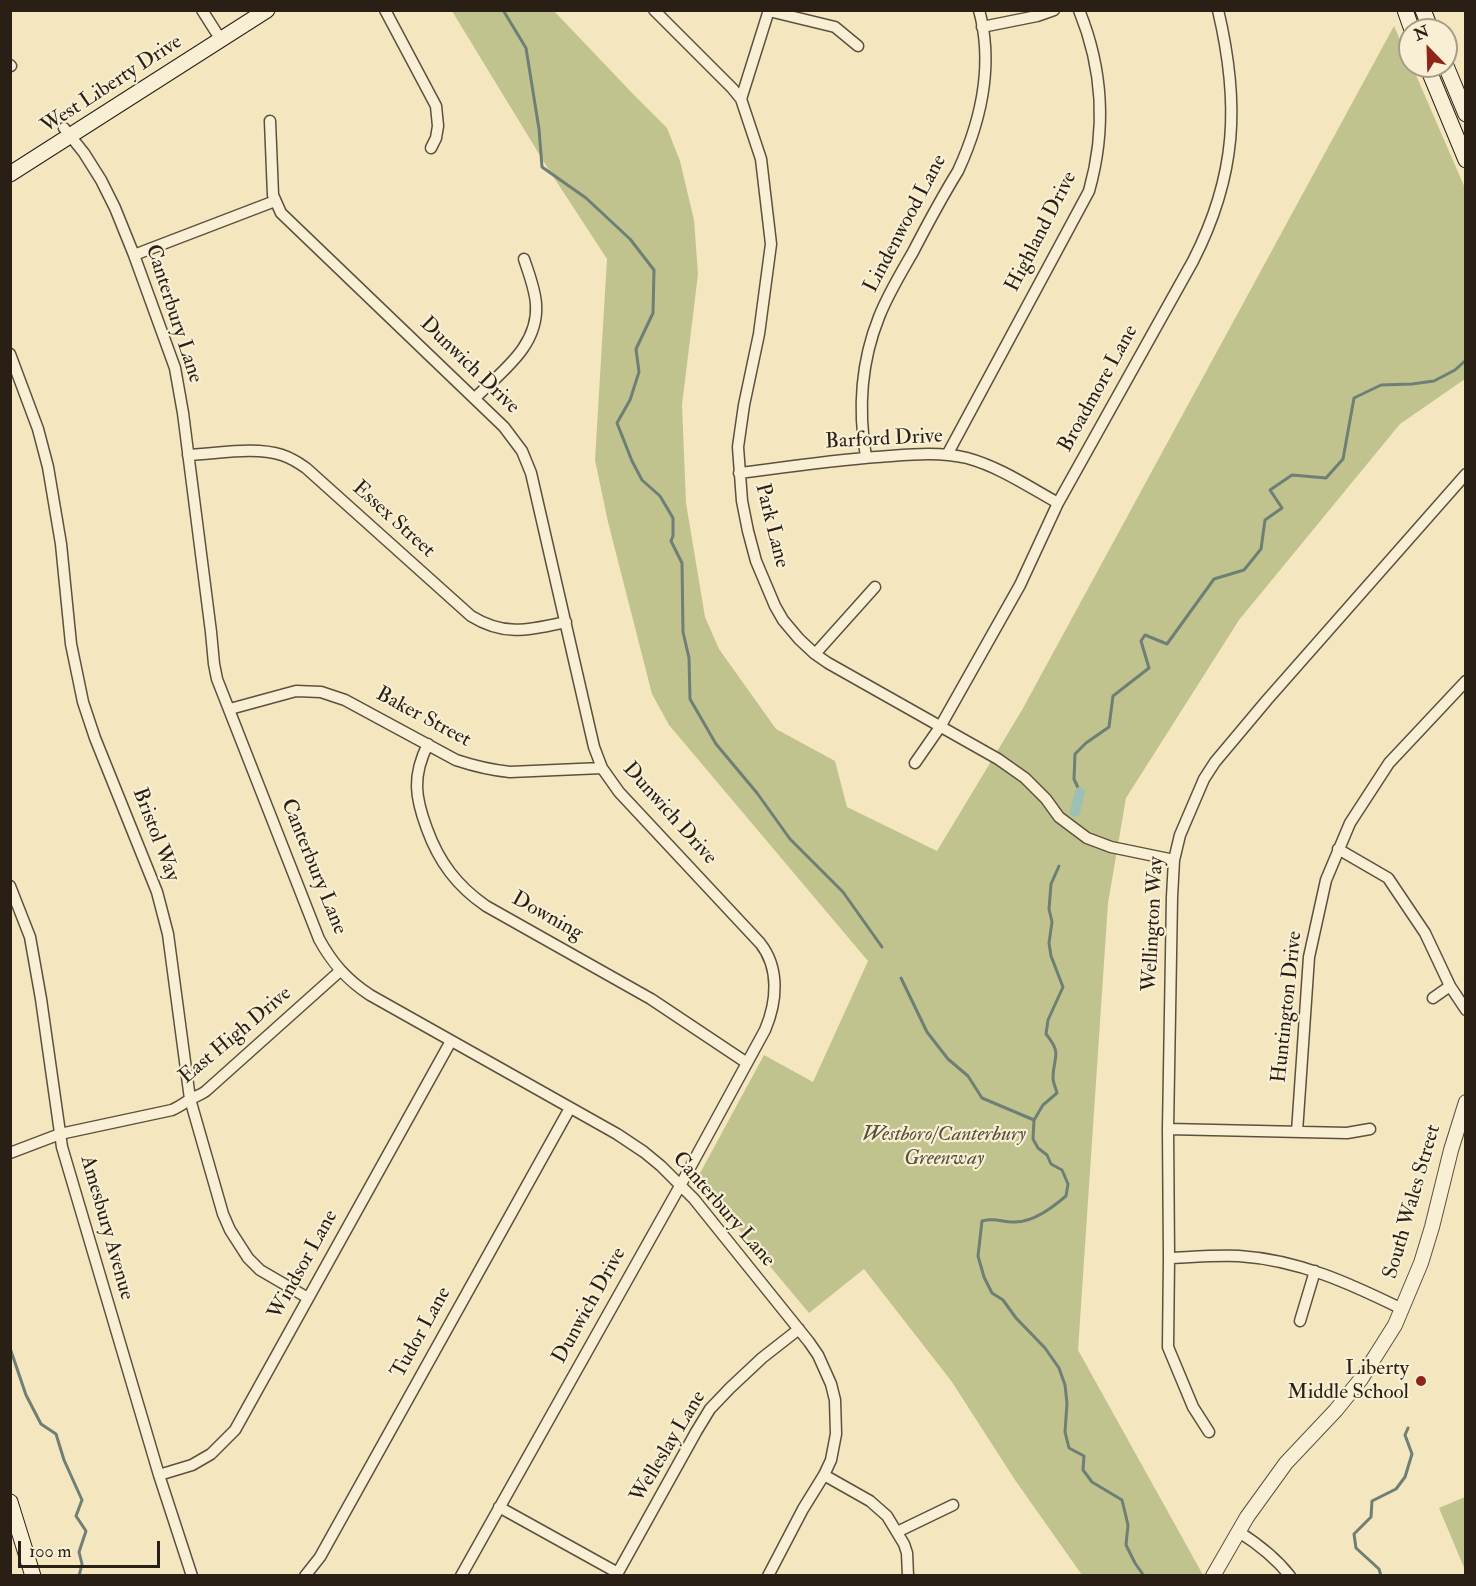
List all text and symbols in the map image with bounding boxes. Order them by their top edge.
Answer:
north arrow [1398,18,1458,78]
text: N [1411,21,1432,45]
street label: West Liberty Drive [37,30,187,140]
street label: Lindenwood Lane [859,151,953,297]
street label: Highland Drive [1001,168,1083,296]
street label: Canterbury Lane [139,242,207,386]
street label: Dunwich Drive [414,312,524,420]
street label: Broadmore Lane [1054,321,1144,457]
street label: Barford Drive [825,424,943,456]
street label: Essex Street [346,476,440,564]
street label: Park Lane [748,481,794,571]
street label: Baker Street [371,683,475,753]
street label: Dunwich Drive [616,758,722,870]
street label: Bristol Way [126,785,184,885]
street label: Canterbury Lane [274,795,352,939]
street label: Wellington Way [1138,856,1170,992]
street label: Downing [507,887,587,947]
street label: Huntington Drive [1268,930,1308,1084]
street label: East High Drive [175,982,297,1090]
park label: Westboro/Canterbury Greenway [862,1122,1026,1172]
street label: South Wales Street [1379,1122,1447,1282]
street label: Canterbury Lane [666,1147,780,1273]
street label: Amesbury Avenue [73,1153,139,1303]
street label: Windsor Lane [264,1206,344,1324]
street label: Dunwich Drive [548,1243,632,1369]
street label: Tudor Lane [387,1283,457,1383]
place label: Liberty Middle School [1287,1356,1409,1406]
marker: Liberty Middle School [1414,1374,1428,1388]
street label: Welleslay Lane [626,1387,712,1507]
scale bar [21,1529,164,1567]
text: 100 m [29,1540,72,1563]

